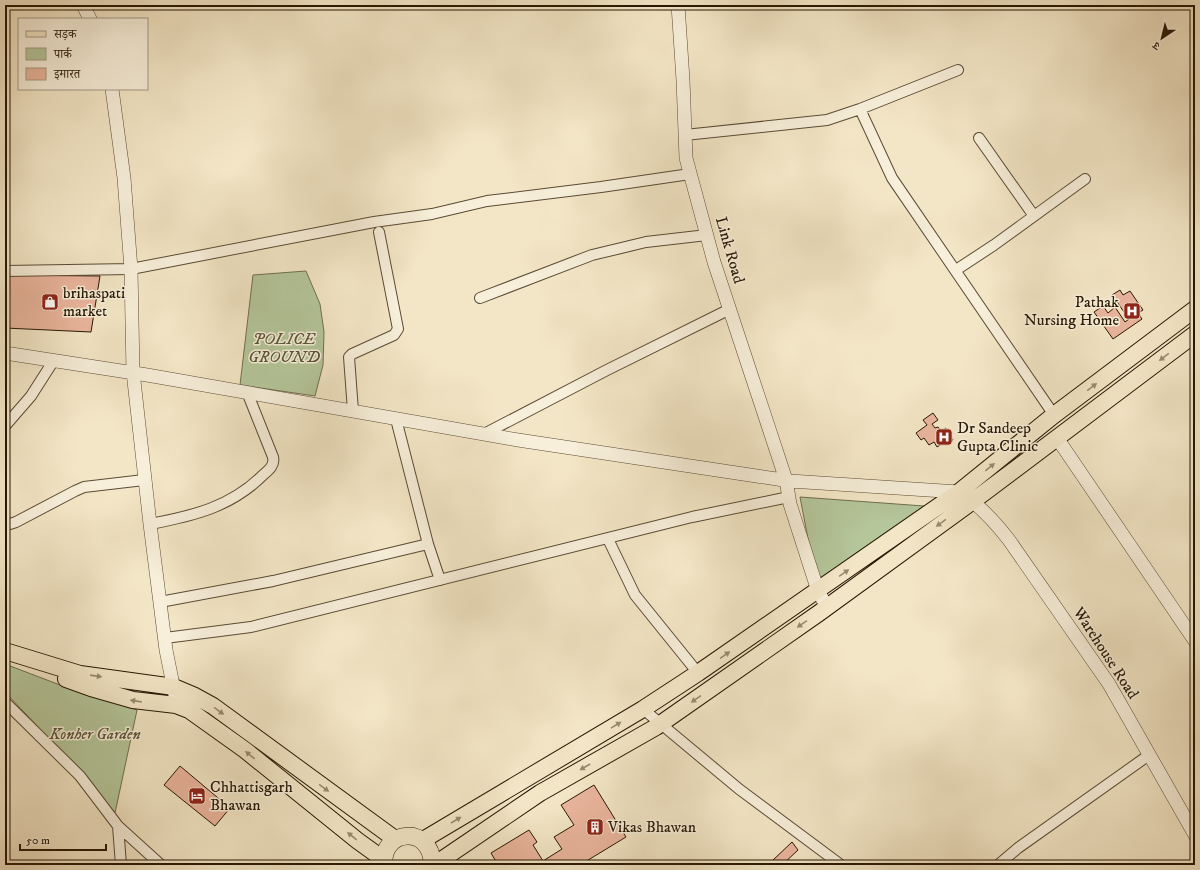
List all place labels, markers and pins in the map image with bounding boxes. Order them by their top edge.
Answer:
place label: brihaspati market [63,283,125,321]
shop icon: brihaspati market [40,292,60,312]
place label: Pathak Nursing Home [1024,292,1119,330]
hospital icon: Pathak Nursing Home [1122,301,1142,321]
place label: Dr Sandeep Gupta Clinic [957,418,1038,456]
hospital icon: Dr Sandeep Gupta Clinic [934,427,954,447]
place label: Chhattisgarh Bhawan [210,777,293,815]
hotel icon: Chhattisgarh Bhawan [187,786,207,806]
building icon: Vikas Bhawan [585,817,605,837]
place label: Vikas Bhawan [607,817,697,837]

